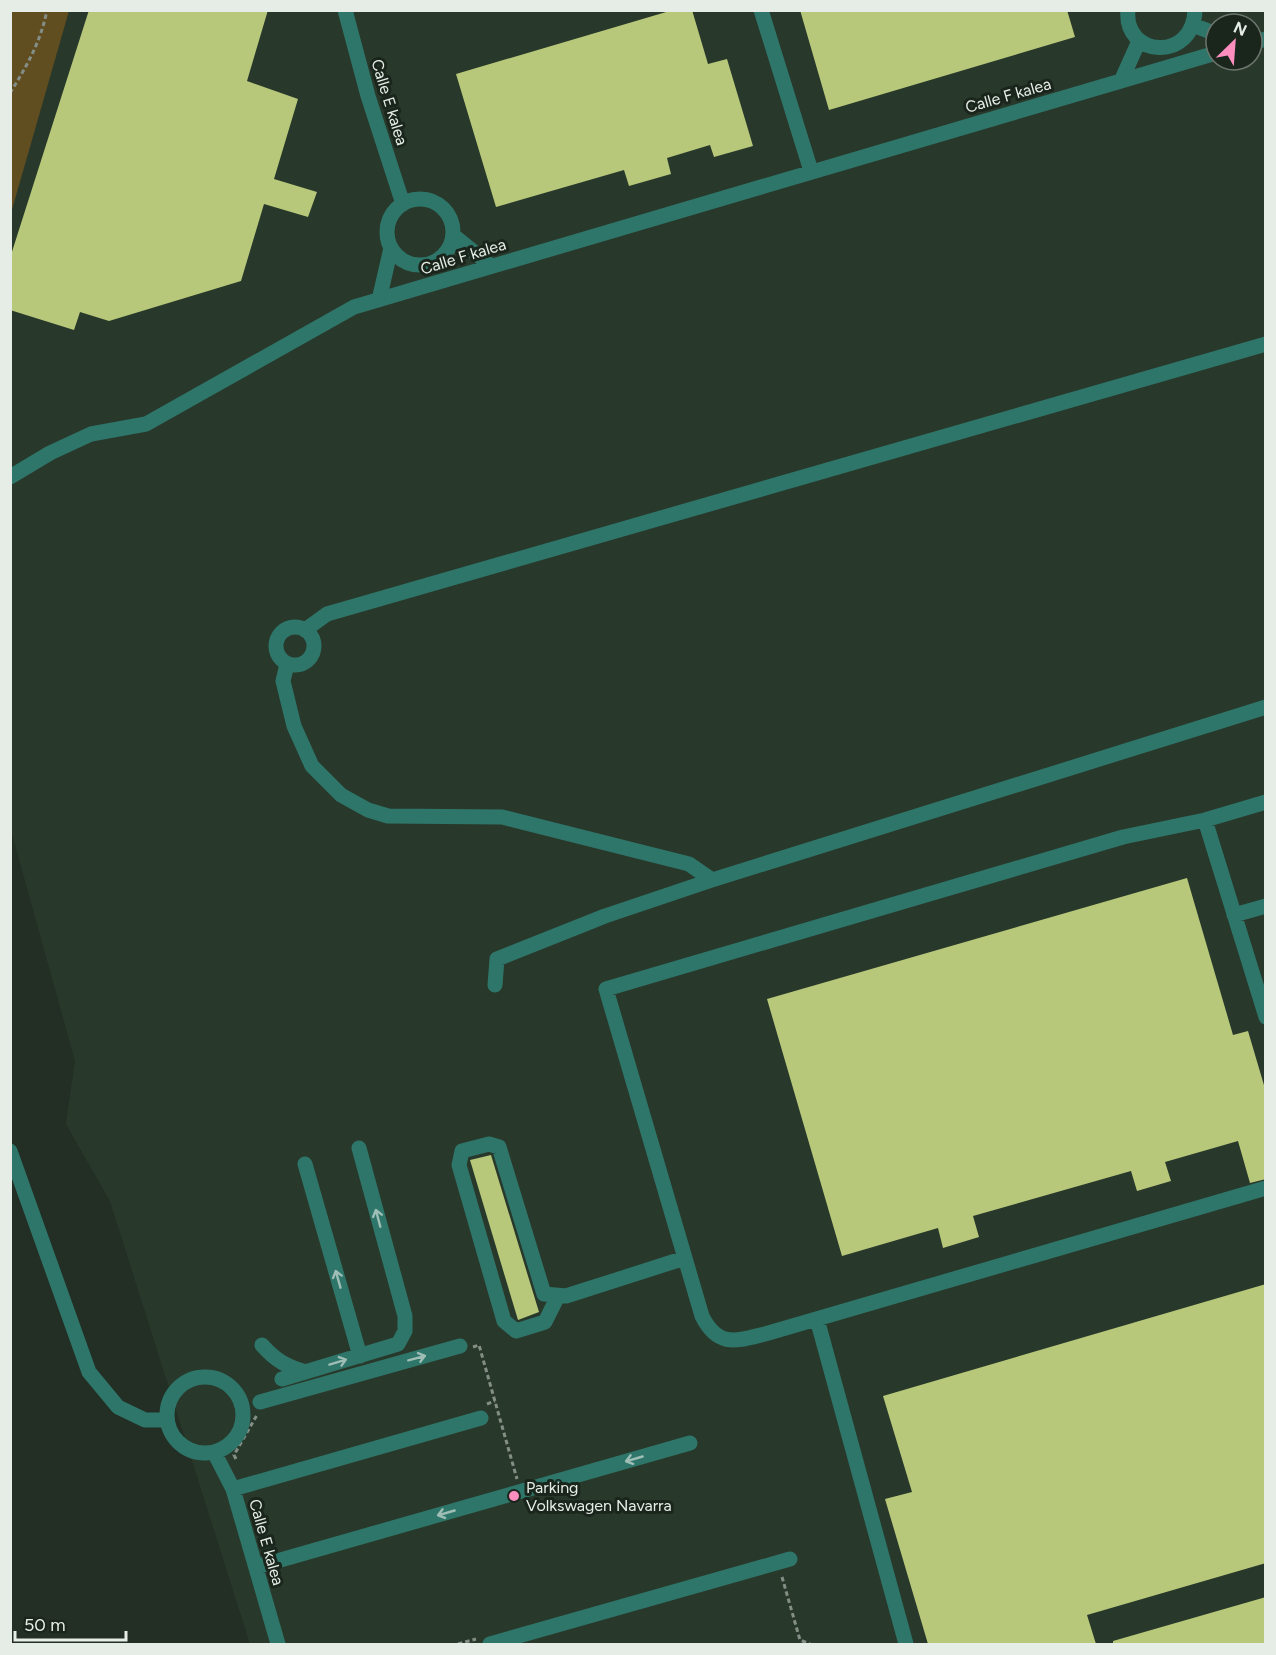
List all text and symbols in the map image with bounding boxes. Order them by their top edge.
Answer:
north arrow [1204,12,1264,72]
text: N [1231,18,1250,40]
street label: Calle E kalea [367,57,412,147]
street label: Calle F kalea [963,74,1053,117]
street label: Calle F kalea [418,234,508,278]
one-way arrow [372,1208,384,1227]
one-way arrow [332,1270,343,1289]
one-way arrow [407,1351,426,1363]
one-way arrow [328,1356,347,1367]
one-way arrow [625,1454,644,1465]
place label: Parking Volkswagen Navarra [526,1478,672,1515]
marker: Parking Volkswagen Navarra [507,1489,521,1503]
street label: Calle E kalea [245,1497,288,1588]
one-way arrow [437,1507,456,1519]
scale bar [15,1604,126,1642]
text: 50 m [24,1614,66,1636]

